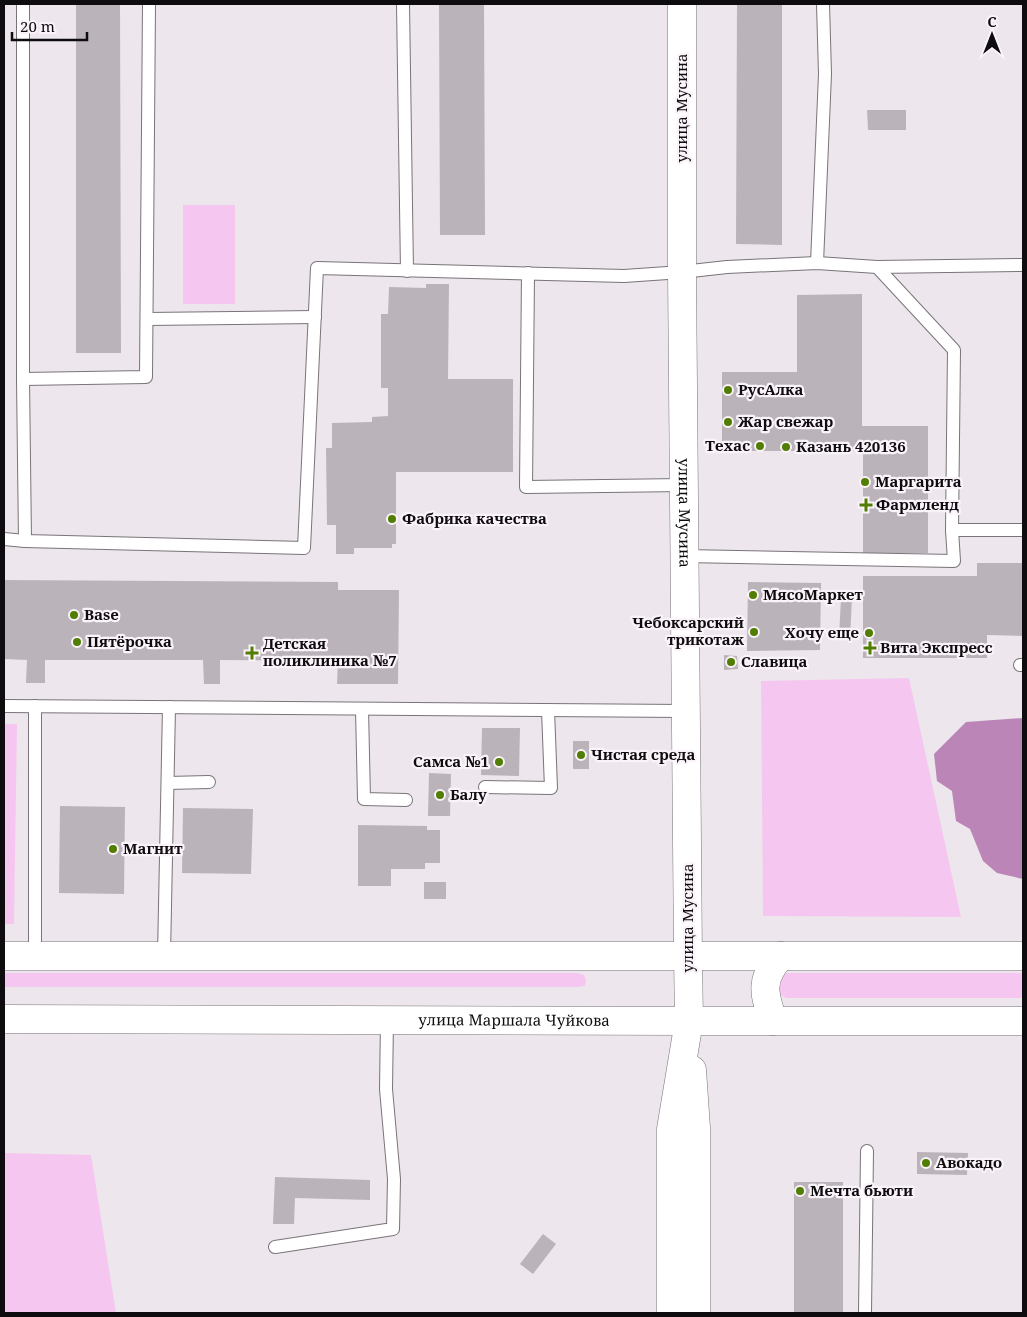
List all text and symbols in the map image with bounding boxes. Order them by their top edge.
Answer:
scale bar [12,10,88,42]
north arrow [967,10,1017,60]
text: С [987,12,997,31]
text: 20 m [20,16,55,36]
street label: улица Мусина [671,53,691,163]
place label: РусАлка [738,379,803,399]
marker: РусАлка [722,384,734,396]
place label: Жар свежар [738,411,834,431]
marker: Жар свежар [722,416,734,428]
place label: Техас [705,435,750,455]
place label: Казань 420136 [796,436,906,456]
marker: Техас [754,440,766,452]
marker: Казань 420136 [780,441,792,453]
street label: улица Мусина [675,458,696,568]
place label: Маргарита [875,471,962,491]
marker: Маргарита [859,476,871,488]
place label: Фармленд [876,494,959,514]
marker: Фармленд [860,499,872,511]
place label: Фабрика качества [402,508,547,528]
marker: Фабрика качества [386,513,398,525]
place label: МясоМаркет [763,584,864,604]
marker: МясоМаркет [747,589,759,601]
place label: Base [84,604,119,624]
marker: Base [68,609,80,621]
place label: Чебоксарский трикотаж [632,612,745,649]
place label: Хочу еще [785,622,859,642]
marker: Чебоксарский трикотаж [748,626,760,638]
marker: Хочу еще [863,627,875,639]
place label: Пятёрочка [87,631,172,651]
place label: Детская поликлиника №7 [263,633,397,670]
marker: Пятёрочка [71,636,83,648]
place label: Вита Экспресс [880,637,993,657]
marker: Вита Экспресс [864,642,876,654]
marker: Детская поликлиника №7 [245,646,259,660]
place label: Славица [741,651,807,671]
marker: Славица [725,656,737,668]
place label: Чистая среда [591,744,695,764]
marker: Чистая среда [575,749,587,761]
place label: Самса №1 [413,751,489,771]
marker: Самса №1 [493,756,505,768]
place label: Балу [450,784,488,804]
marker: Балу [434,789,446,801]
place label: Магнит [123,838,183,858]
marker: Магнит [107,843,119,855]
street label: улица Мусина [677,863,697,973]
street label: улица Маршала Чуйкова [418,1009,610,1030]
place label: Авокадо [936,1152,1002,1172]
marker: Авокадо [920,1157,932,1169]
place label: Мечта бьюти [810,1180,913,1200]
marker: Мечта бьюти [794,1185,806,1197]

